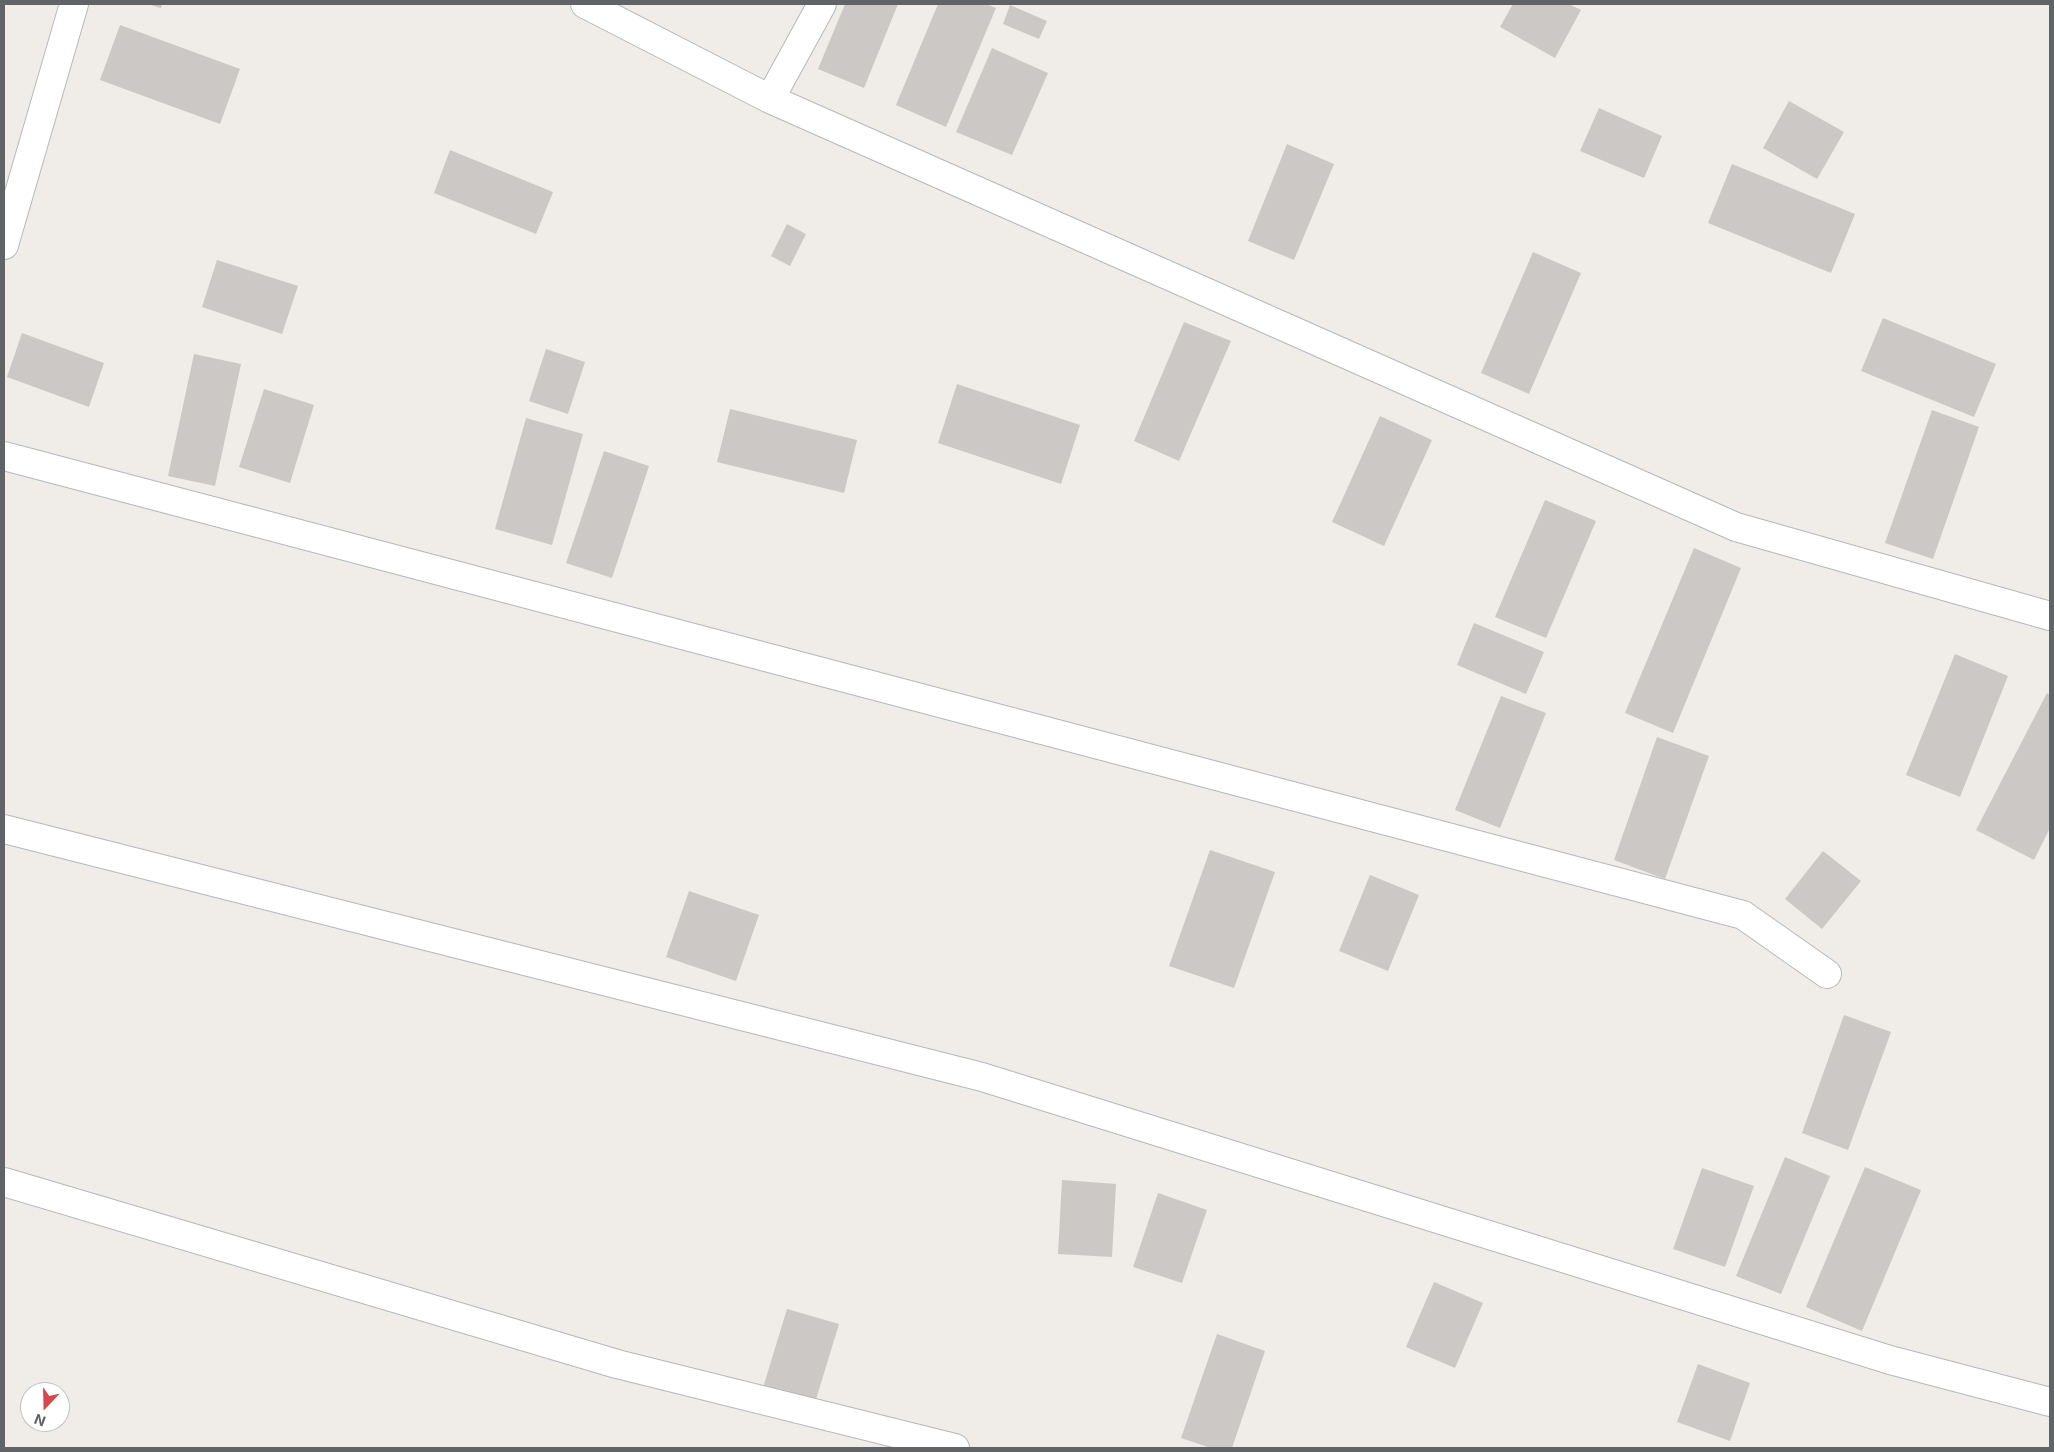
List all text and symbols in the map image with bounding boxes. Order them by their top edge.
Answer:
north arrow [20,1382,70,1432]
text: N [32,1411,48,1430]

